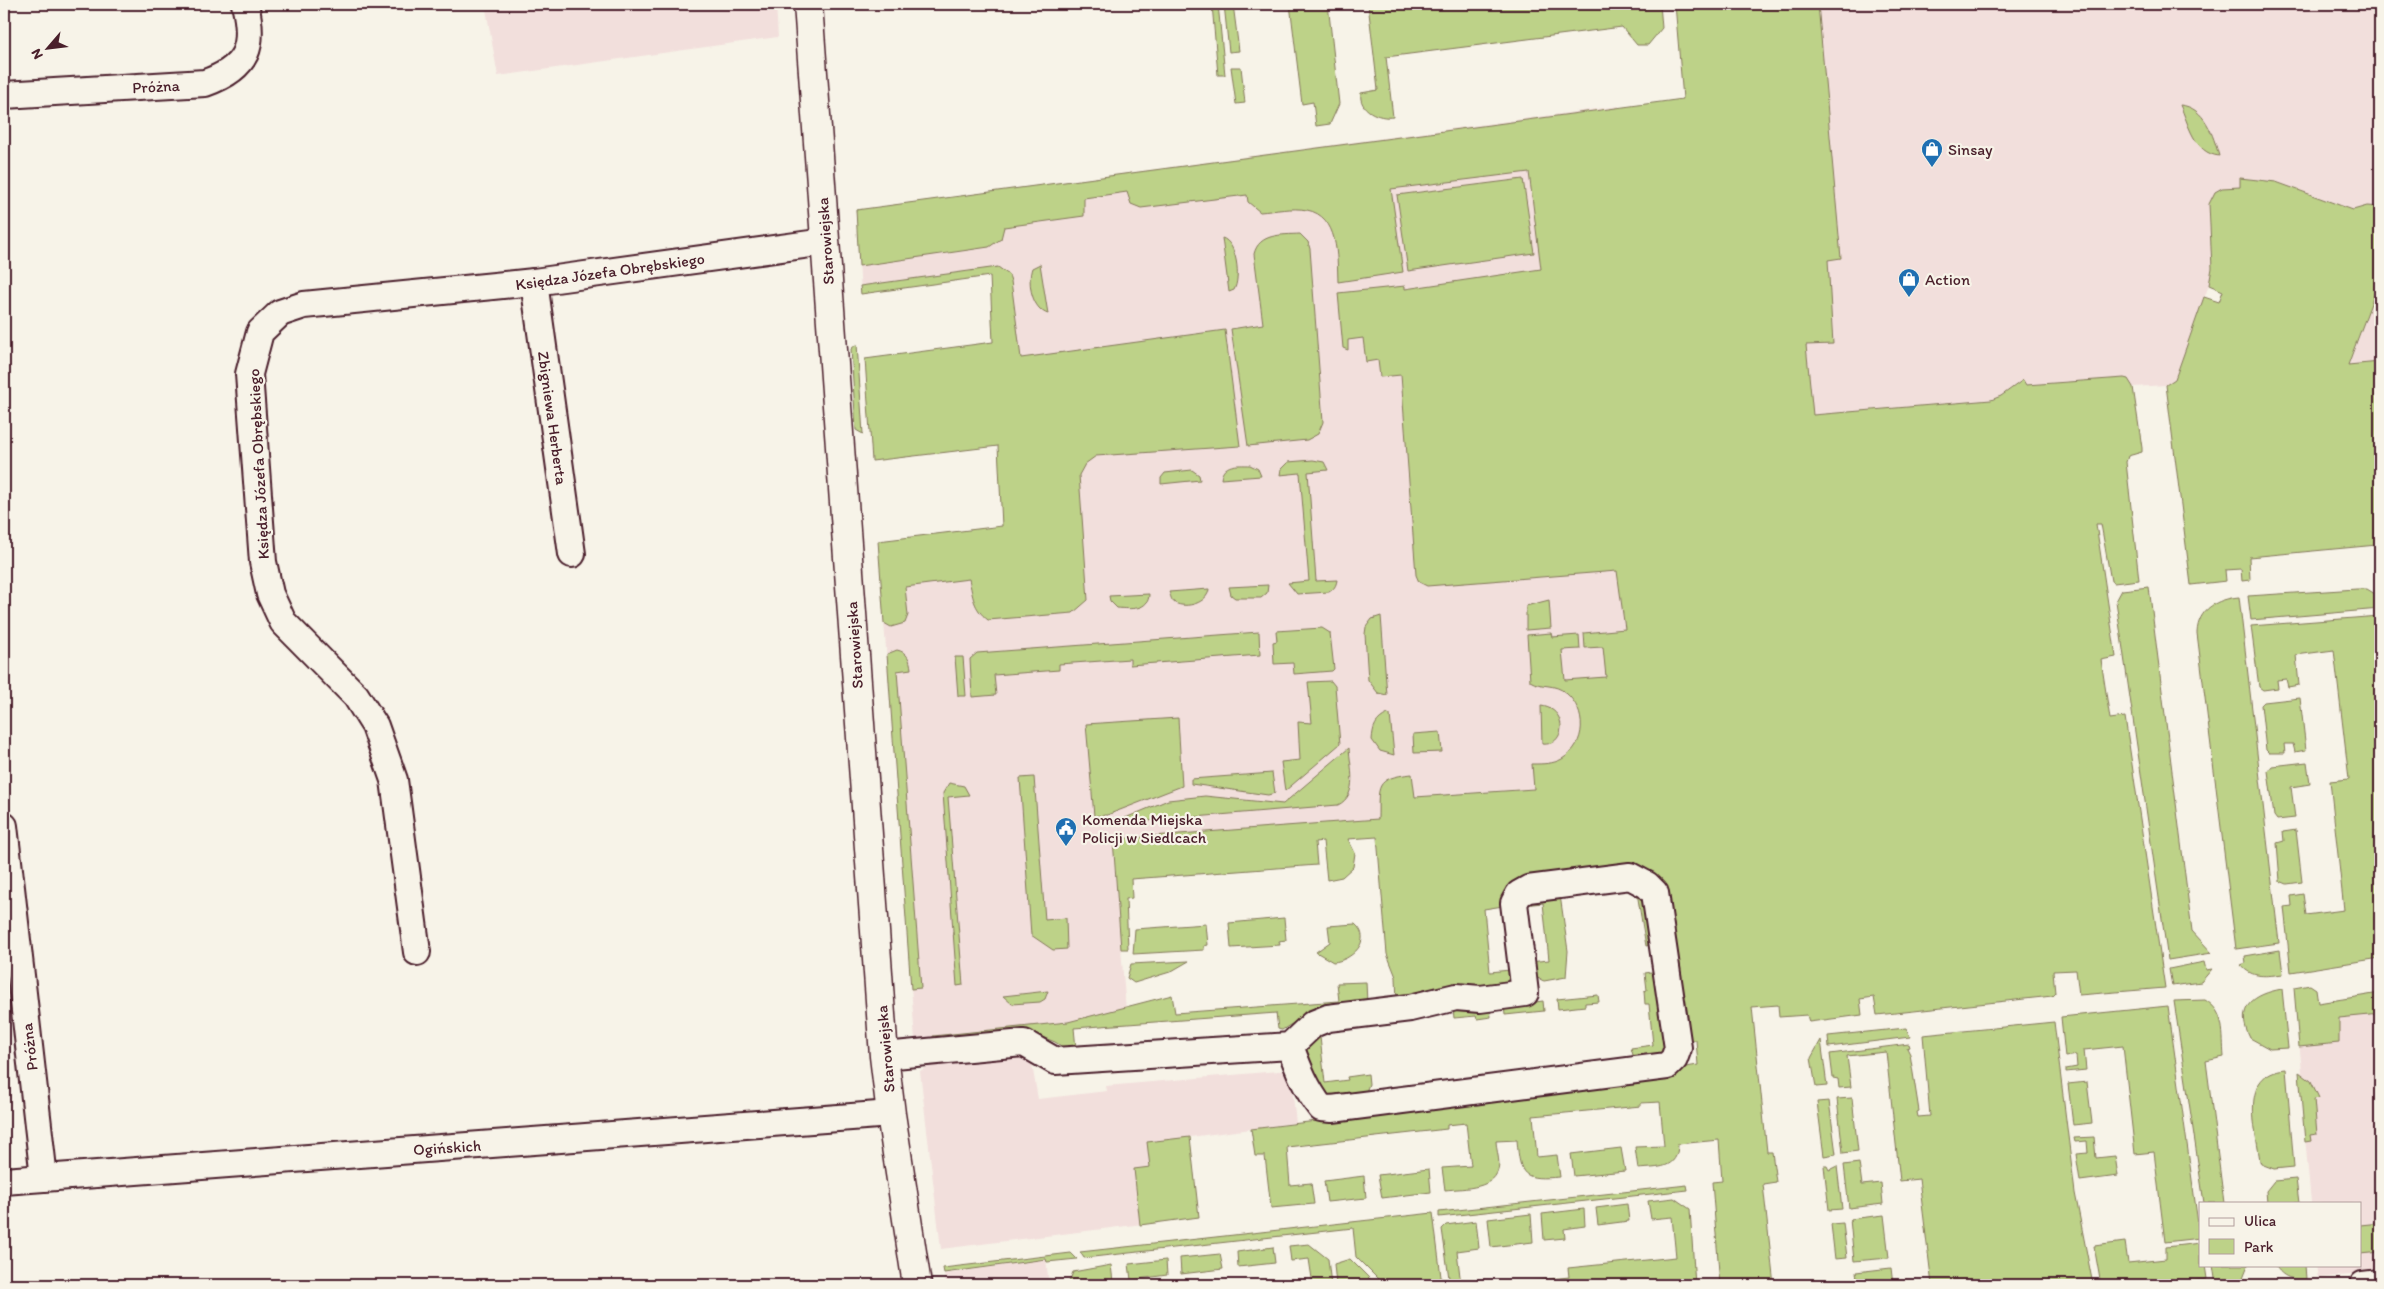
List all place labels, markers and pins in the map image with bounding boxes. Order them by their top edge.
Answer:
shop icon: Sinsay [1920,137,1944,168]
place label: Sinsay [1948,140,1993,159]
shop icon: Action [1897,267,1921,298]
place label: Action [1925,270,1970,289]
place label: Komenda Miejska Policji w Siedlcach [1082,810,1207,847]
public building icon: Komenda Miejska Policji w Siedlcach [1054,816,1078,847]

